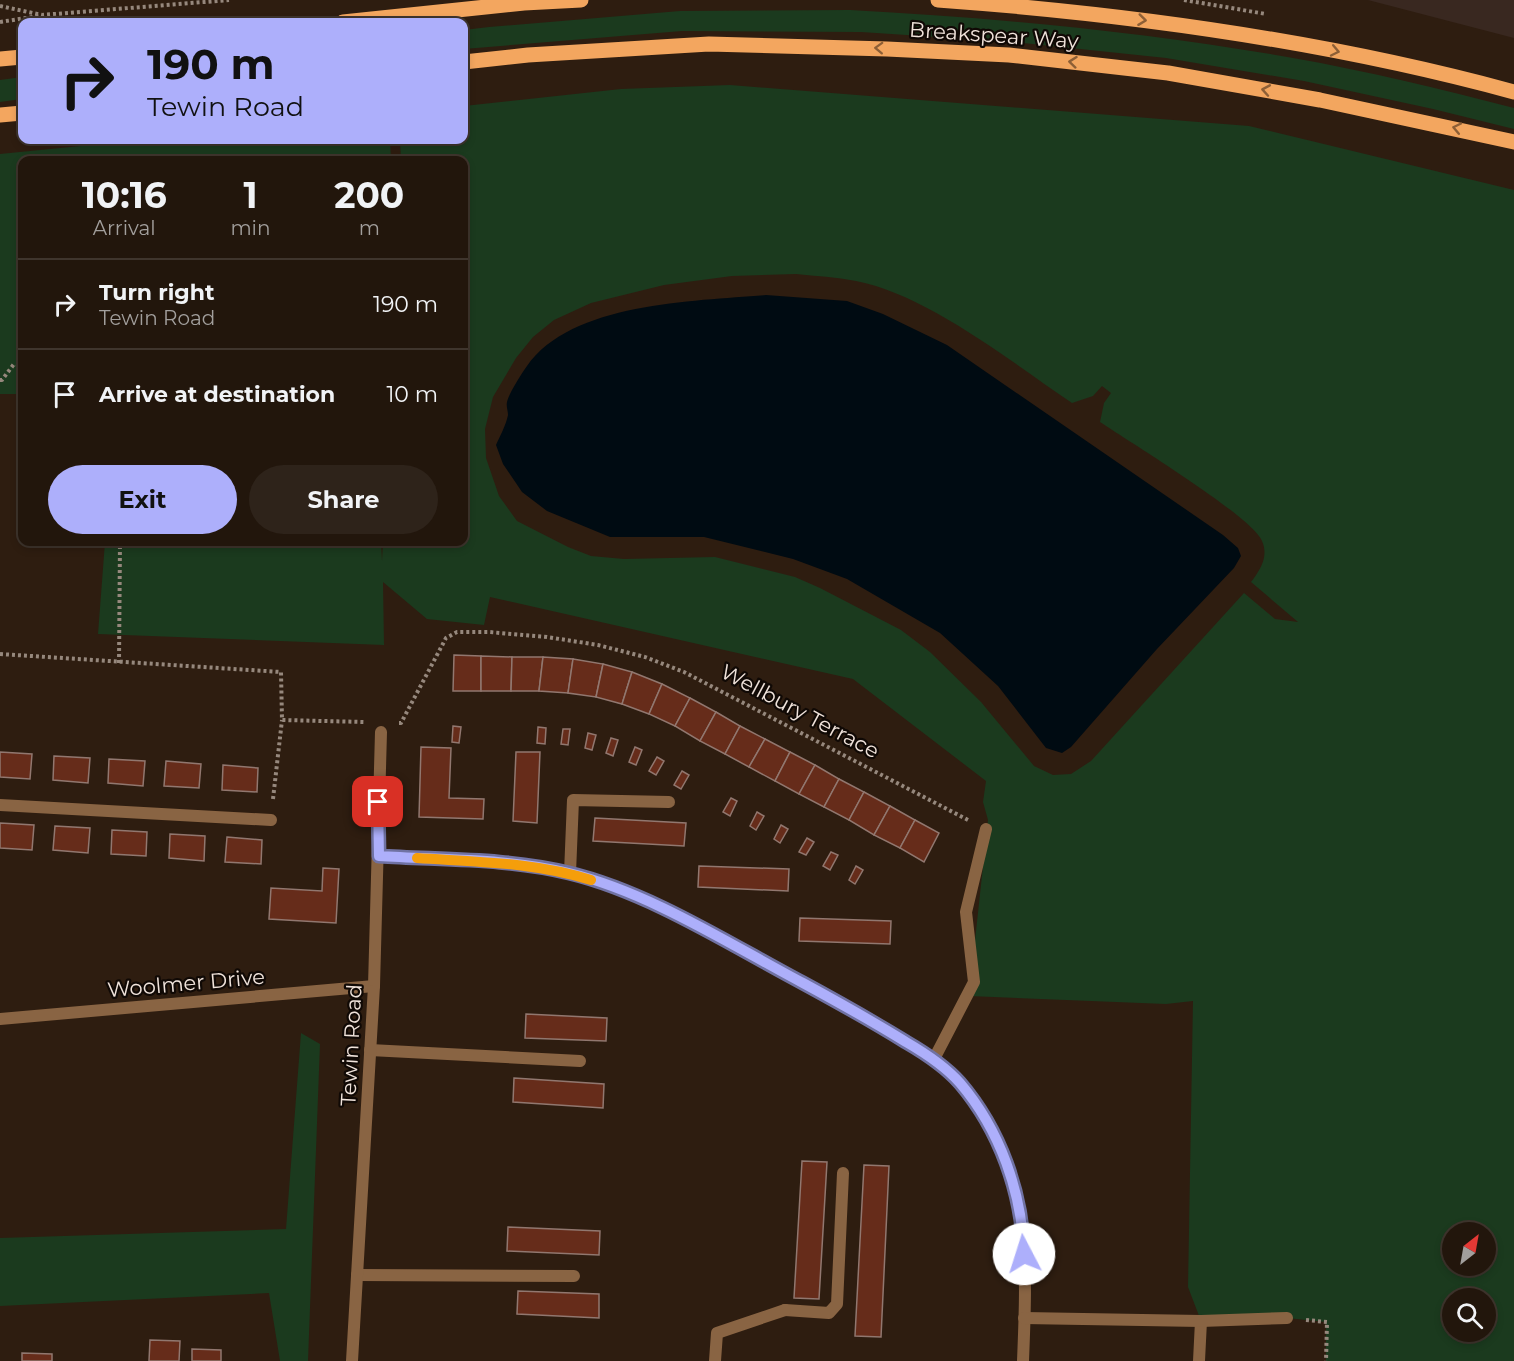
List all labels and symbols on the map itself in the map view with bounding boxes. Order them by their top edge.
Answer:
one-way arrow [1138,14,1147,26]
street label: Breakspear Way [908,17,1080,53]
one-way arrow [874,42,883,55]
one-way arrow [1330,44,1340,57]
one-way arrow [1068,56,1078,69]
one-way arrow [1261,84,1271,97]
one-way arrow [1452,122,1462,135]
street label: Wellbury Terrace [717,659,883,763]
pin [352,776,403,827]
street label: Woolmer Drive [106,964,266,1002]
street label: Tewin Road [335,983,367,1107]
position arrow [992,1222,1056,1286]
north arrow [1442,1222,1496,1276]

